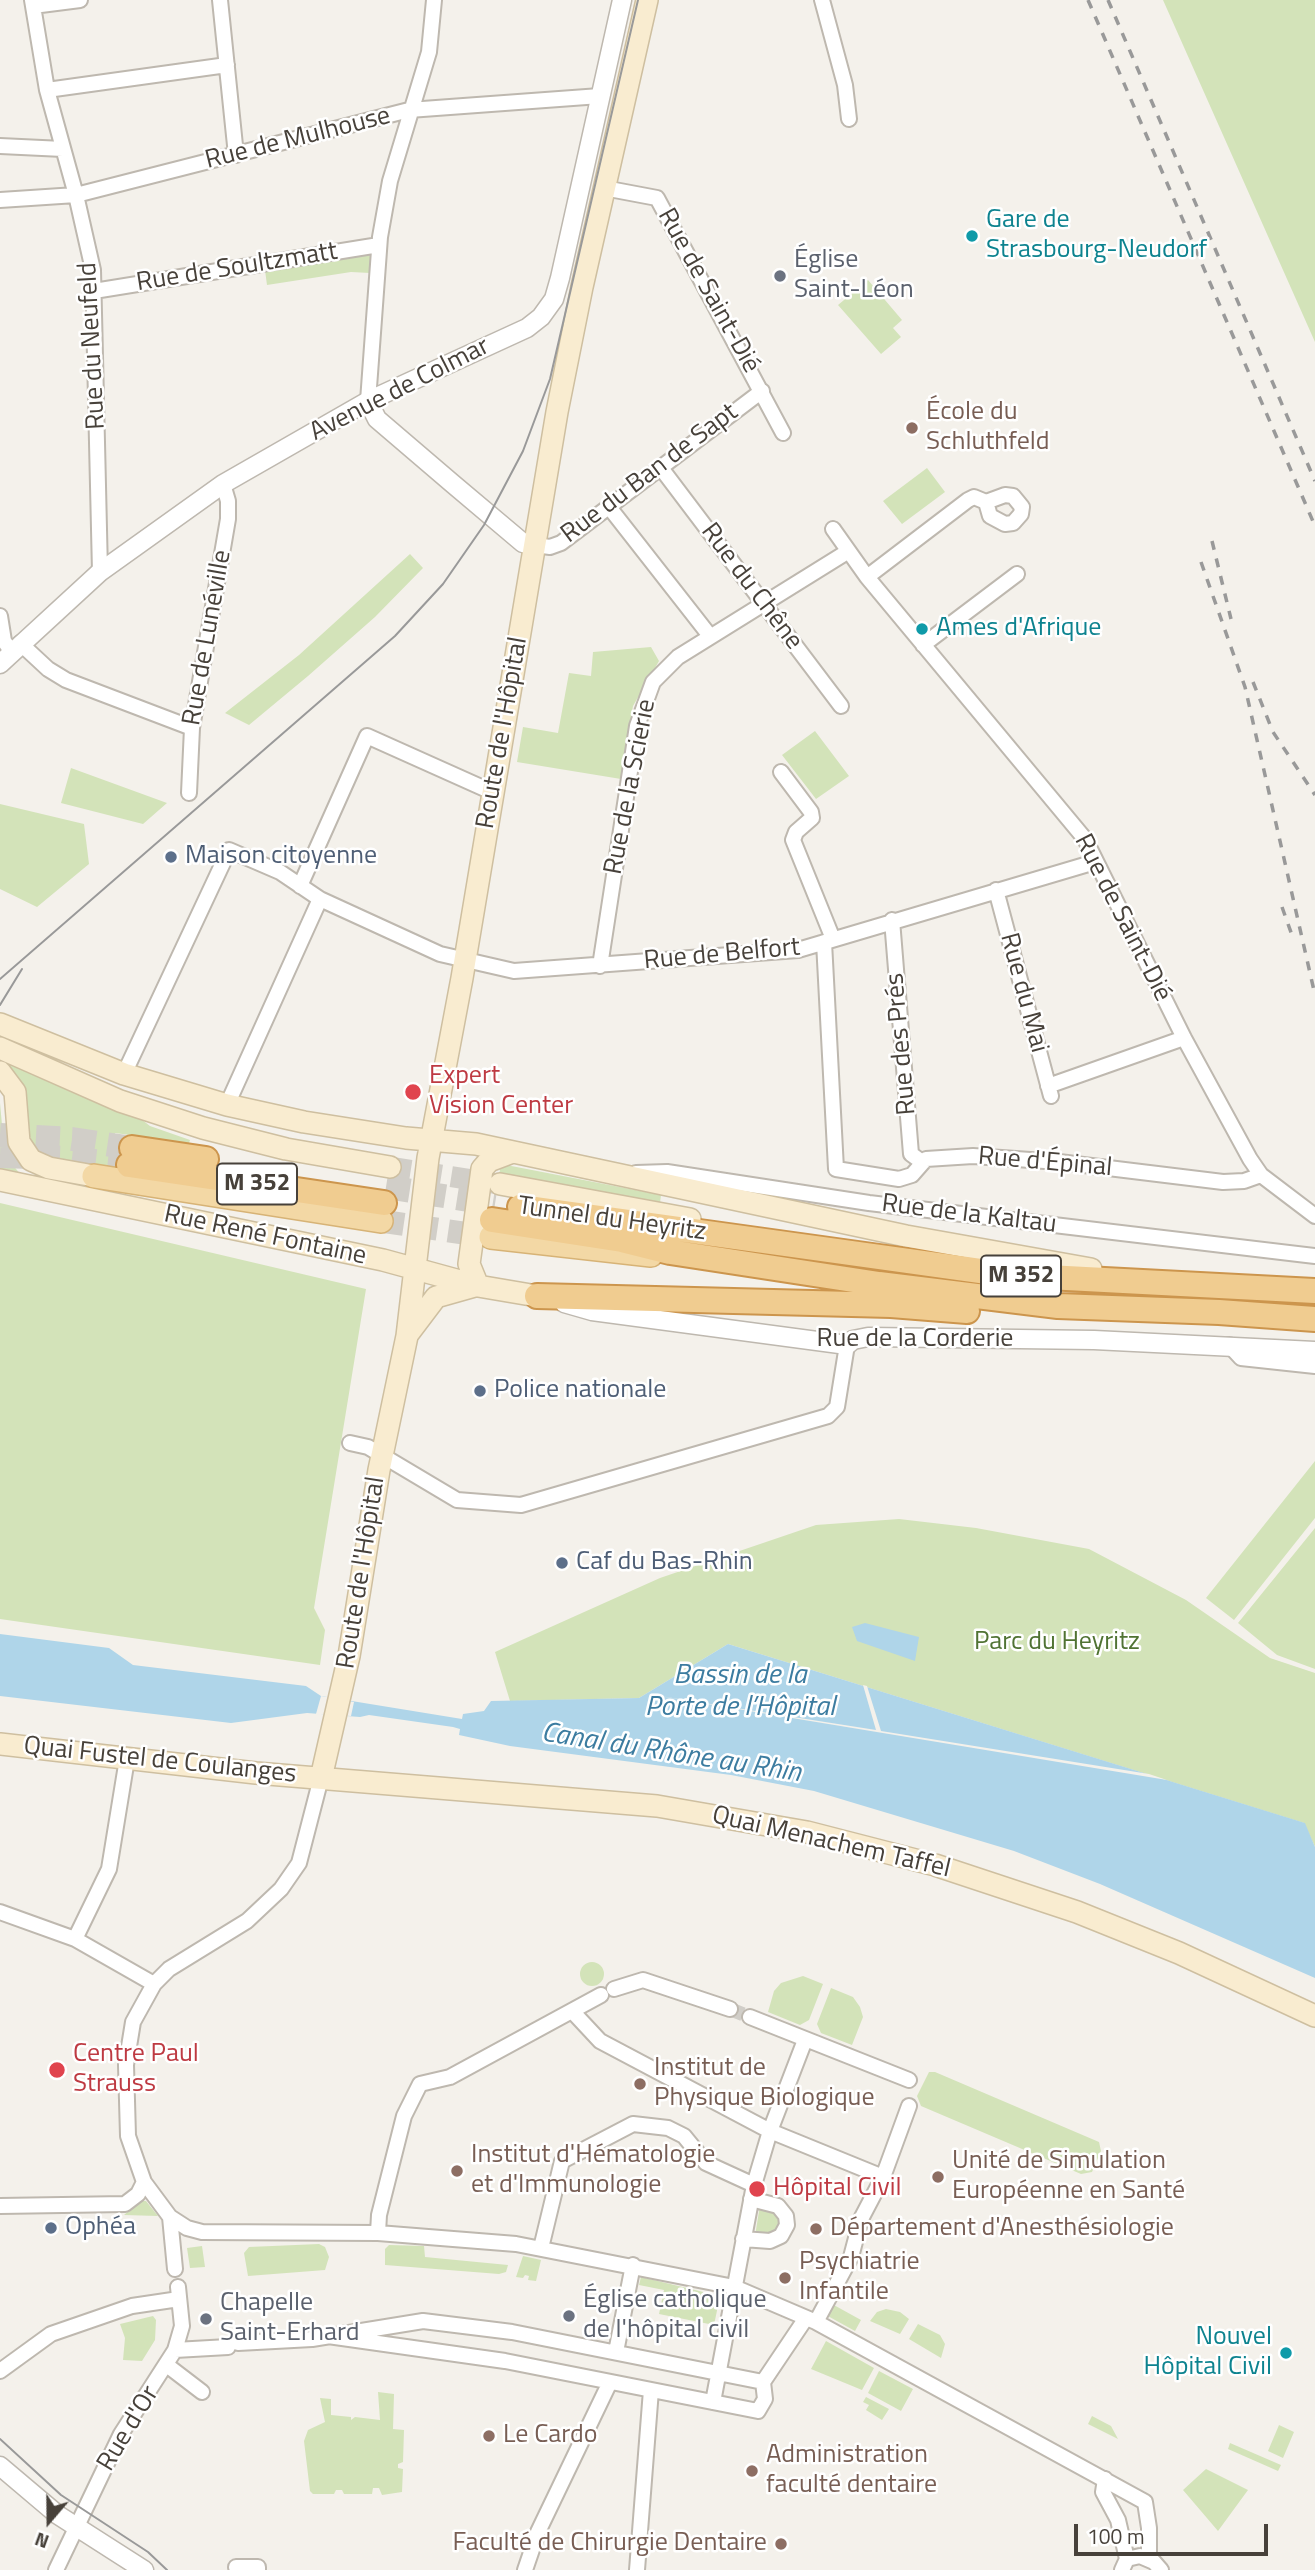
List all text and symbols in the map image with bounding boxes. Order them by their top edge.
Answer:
street label: Rue de Mulhouse [202,101,394,177]
street label: Rue de Saint-Dié [650,203,766,379]
place label: Gare de Strasbourg-Neudorf [986,205,1207,266]
marker: Gare de Strasbourg-Neudorf [964,228,980,244]
street label: Rue de Soultzmatt [134,237,340,299]
place label: Église Saint-Léon [794,245,914,306]
street label: Rue du Neufeld [73,262,113,430]
marker: Église Saint-Léon [772,268,788,284]
street label: Avenue de Colmar [305,331,495,449]
street label: Rue du Ban de Sapt [556,397,744,551]
place label: École du Schluthfeld [926,397,1050,458]
marker: École du Schluthfeld [904,420,920,436]
street label: Rue du Chêne [693,518,809,656]
street label: Rue de Lunéville [177,548,239,728]
place label: Ames d'Afrique [936,613,1101,645]
marker: Ames d'Afrique [914,621,930,637]
street label: Route de l'Hôpital [471,635,535,831]
street label: Rue de la Scierie [599,697,663,877]
street label: Rue de Saint-Dié [1066,829,1178,1007]
place label: Maison citoyenne [185,841,377,873]
marker: Maison citoyenne [163,849,179,865]
street label: Rue du Mai [992,930,1054,1056]
street label: Rue de Belfort [643,933,801,977]
street label: Rue des Prés [880,972,924,1116]
place label: Expert Vision Center [429,1061,573,1122]
marker: Expert Vision Center [403,1082,423,1102]
street label: Rue d'Épinal [977,1142,1113,1184]
road number: M 352 [217,1164,297,1204]
street label: Rue de la Kaltau [880,1189,1058,1241]
street label: Tunnel du Heyritz [516,1191,708,1249]
street label: Rue René Fontaine [161,1199,369,1273]
road number: M 352 [981,1256,1061,1296]
street label: Rue de la Corderie [817,1324,1013,1356]
place label: Police nationale [494,1375,666,1407]
marker: Police nationale [472,1383,488,1399]
street label: Route de l'Hôpital [331,1475,393,1671]
place label: Caf du Bas-Rhin [576,1547,753,1579]
marker: Caf du Bas-Rhin [554,1555,570,1571]
park label: Parc du Heyritz [974,1627,1140,1659]
water label: Bassin de la Porte de l’Hôpital [645,1659,835,1725]
water label: Canal du Rhône au Rhin [539,1717,803,1791]
street label: Quai Fustel de Coulanges [22,1731,298,1791]
street label: Quai Menachem Taffel [709,1800,953,1886]
place label: Centre Paul Strauss [73,2039,199,2100]
place label: Institut de Physique Biologique [654,2053,875,2114]
marker: Centre Paul Strauss [47,2060,67,2080]
marker: Institut de Physique Biologique [632,2076,648,2092]
place label: Institut d'Hématologie et d'Immunologie [471,2140,715,2202]
place label: Unité de Simulation Européenne en Santé [952,2146,1185,2208]
marker: Institut d'Hématologie et d'Immunologie [449,2163,465,2179]
marker: Unité de Simulation Européenne en Santé [930,2169,946,2185]
place label: Hôpital Civil [773,2173,901,2205]
marker: Hôpital Civil [747,2179,767,2199]
place label: Ophéa [65,2212,136,2244]
place label: Département d'Anesthésiologie [830,2213,1174,2245]
marker: Ophéa [43,2220,59,2236]
marker: Département d'Anesthésiologie [808,2221,824,2237]
place label: Psychiatrie Infantile [799,2247,920,2308]
marker: Psychiatrie Infantile [777,2270,793,2286]
place label: Église catholique de l'hôpital civil [583,2285,767,2346]
place label: Chapelle Saint-Erhard [220,2288,359,2350]
marker: Église catholique de l'hôpital civil [561,2308,577,2324]
marker: Chapelle Saint-Erhard [198,2311,214,2327]
place label: Nouvel Hôpital Civil [1144,2322,1272,2384]
marker: Nouvel Hôpital Civil [1278,2345,1294,2361]
street label: Rue d'Or [91,2381,167,2477]
place label: Le Cardo [503,2420,597,2452]
marker: Le Cardo [481,2428,497,2444]
place label: Administration faculté dentaire [766,2440,937,2502]
marker: Administration faculté dentaire [744,2463,760,2479]
north arrow [14,2486,84,2556]
scale bar [1077,2510,1271,2554]
text: 100 m [1087,2520,1144,2552]
text: N [31,2525,53,2557]
place label: Faculté de Chirurgie Dentaire [453,2528,767,2560]
marker: Faculté de Chirurgie Dentaire [773,2536,789,2552]

